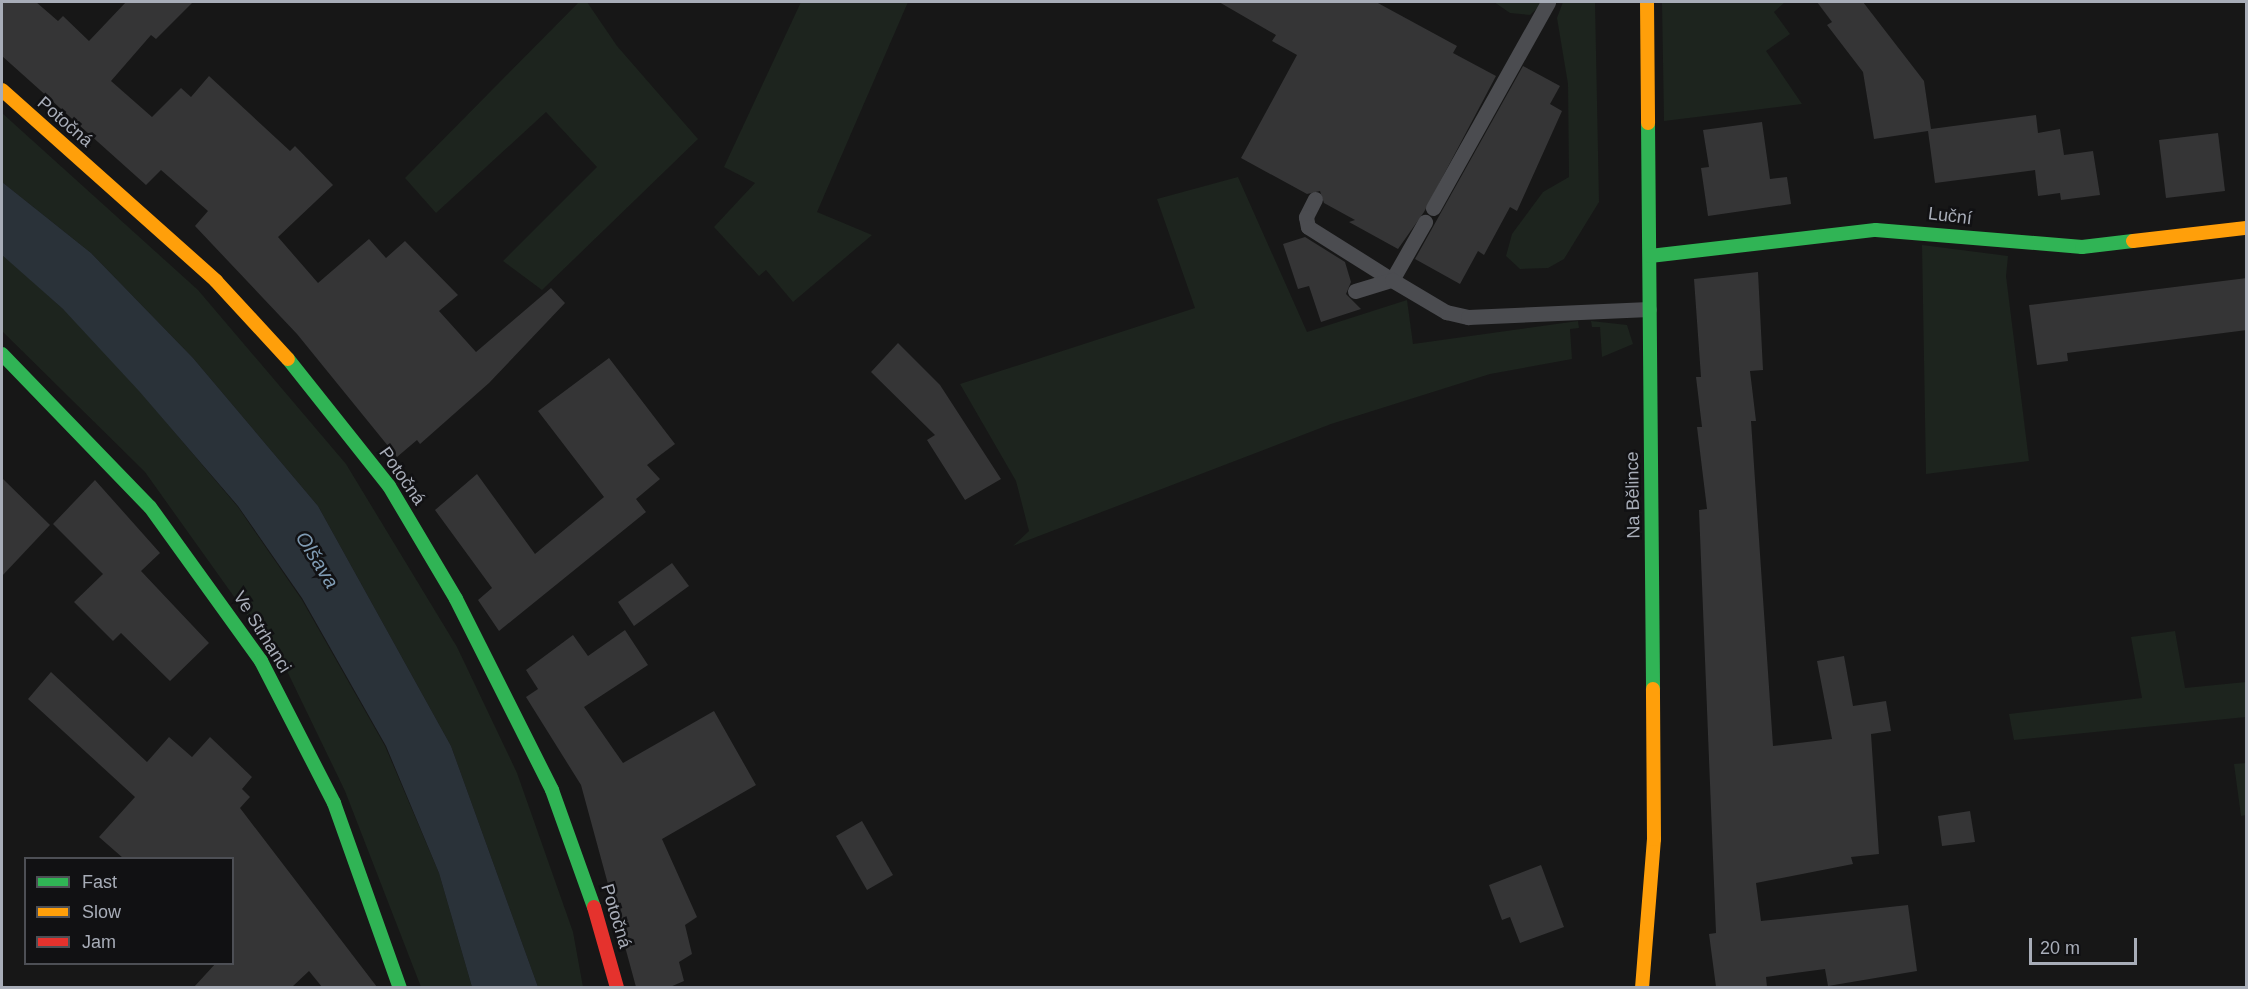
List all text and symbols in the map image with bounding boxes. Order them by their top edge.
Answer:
street label: Potočná [33,92,97,152]
street label: Luční [1927,203,1973,229]
street label: Potočná [374,443,430,509]
street label: Na Bělince [1621,451,1645,539]
water label: Olšava [290,527,344,593]
street label: Ve Strhanci [228,587,296,677]
legend [24,857,234,965]
text: Fast [82,872,117,892]
street label: Potočná [596,881,636,951]
text: Slow [82,902,121,922]
scale bar [2032,926,2140,964]
text: Jam [82,932,116,952]
text: 20 m [2040,938,2080,958]

